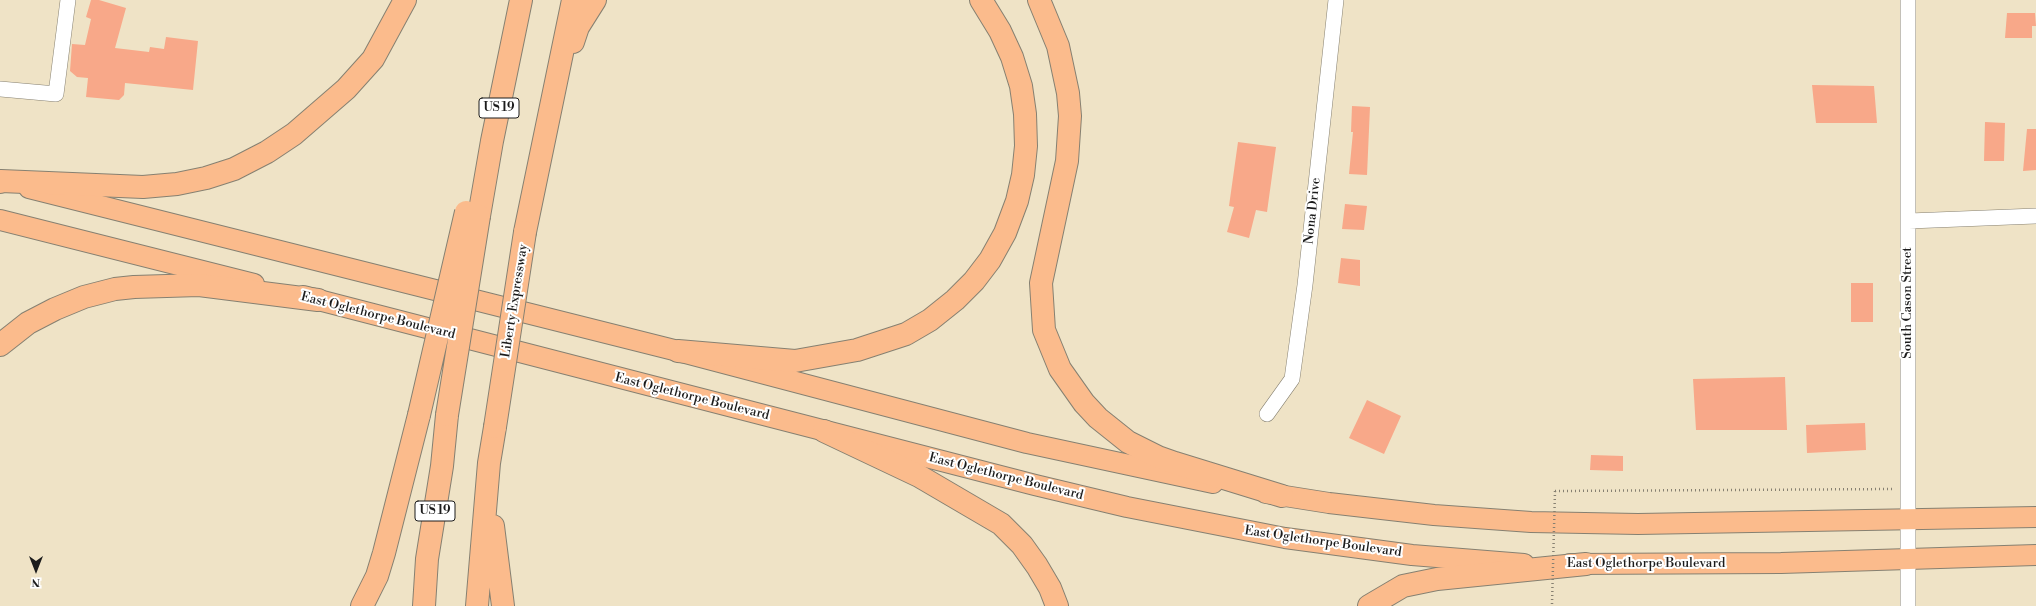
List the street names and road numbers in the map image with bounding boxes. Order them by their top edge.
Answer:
road number: US 19 [479,98,519,118]
street label: Nona Drive [1302,177,1324,245]
street label: Liberty Expressway [498,243,532,359]
street label: South Cason Street [1900,247,1916,359]
street label: East Oglethorpe Boulevard [299,289,457,343]
street label: East Oglethorpe Boulevard [613,370,771,424]
street label: East Oglethorpe Boulevard [927,450,1085,504]
road number: US 19 [415,501,455,521]
street label: East Oglethorpe Boulevard [1243,523,1403,561]
street label: East Oglethorpe Boulevard [1567,556,1725,572]

